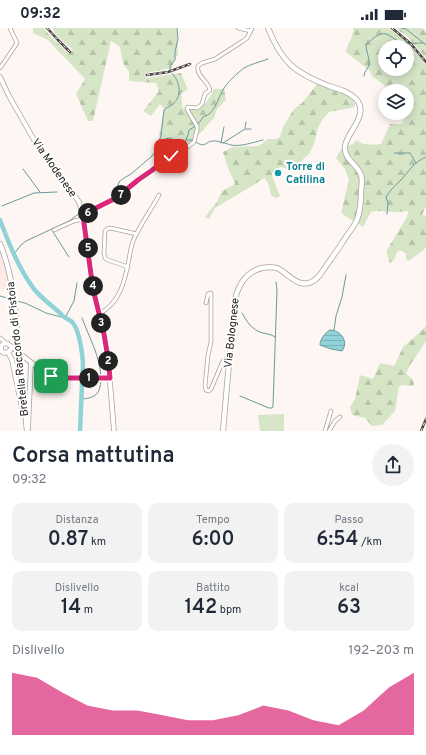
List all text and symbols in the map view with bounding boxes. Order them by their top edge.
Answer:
text: 09:32 [20,5,61,24]
map controls [378,40,414,120]
button: locate [378,40,414,76]
button: layers [378,84,414,120]
street label: Via Modenese [29,136,80,200]
pin [154,139,188,173]
icon: check [160,145,182,167]
place label: Torre di Catilina [286,160,325,187]
marker: Torre di Catilina [273,168,283,178]
pin: 7 [111,185,131,205]
text: 7 [118,188,124,202]
pin: 6 [78,203,98,223]
text: 6 [85,206,91,220]
pin: 5 [78,238,98,258]
text: 5 [85,241,91,255]
pin: 4 [83,276,103,296]
text: 4 [89,279,97,293]
street label: Bretella Raccordo di Pistoia [4,281,32,417]
street label: Via Bolognese [221,297,243,369]
pin: 3 [91,313,111,333]
text: 3 [98,316,104,330]
pin: 2 [98,351,118,371]
text: 2 [105,354,111,368]
pin [34,359,68,393]
icon: arrive [40,365,62,387]
pin: 1 [79,368,99,388]
text: 1 [87,371,91,385]
text: Corsa mattutina [12,443,175,470]
button: share [372,444,414,486]
text: 09:32 [12,472,47,488]
text: Distanza [56,513,98,527]
text: Tempo [196,513,230,527]
text: Passo [335,513,363,527]
text: 0.87 [48,527,88,553]
text: 6:00 [191,527,235,553]
text: 6:54 [316,527,359,553]
text: km [88,535,106,549]
text: /km [359,535,382,549]
text: Dislivello [55,581,99,595]
text: Battito [196,581,230,595]
text: kcal [339,581,359,595]
text: 14 [61,595,81,621]
text: 142 [185,595,217,621]
text: 63 [337,595,361,621]
text: m [81,603,93,617]
text: bpm [217,603,241,617]
text: Dislivello [12,643,65,659]
text: 192–203 m [349,643,414,659]

